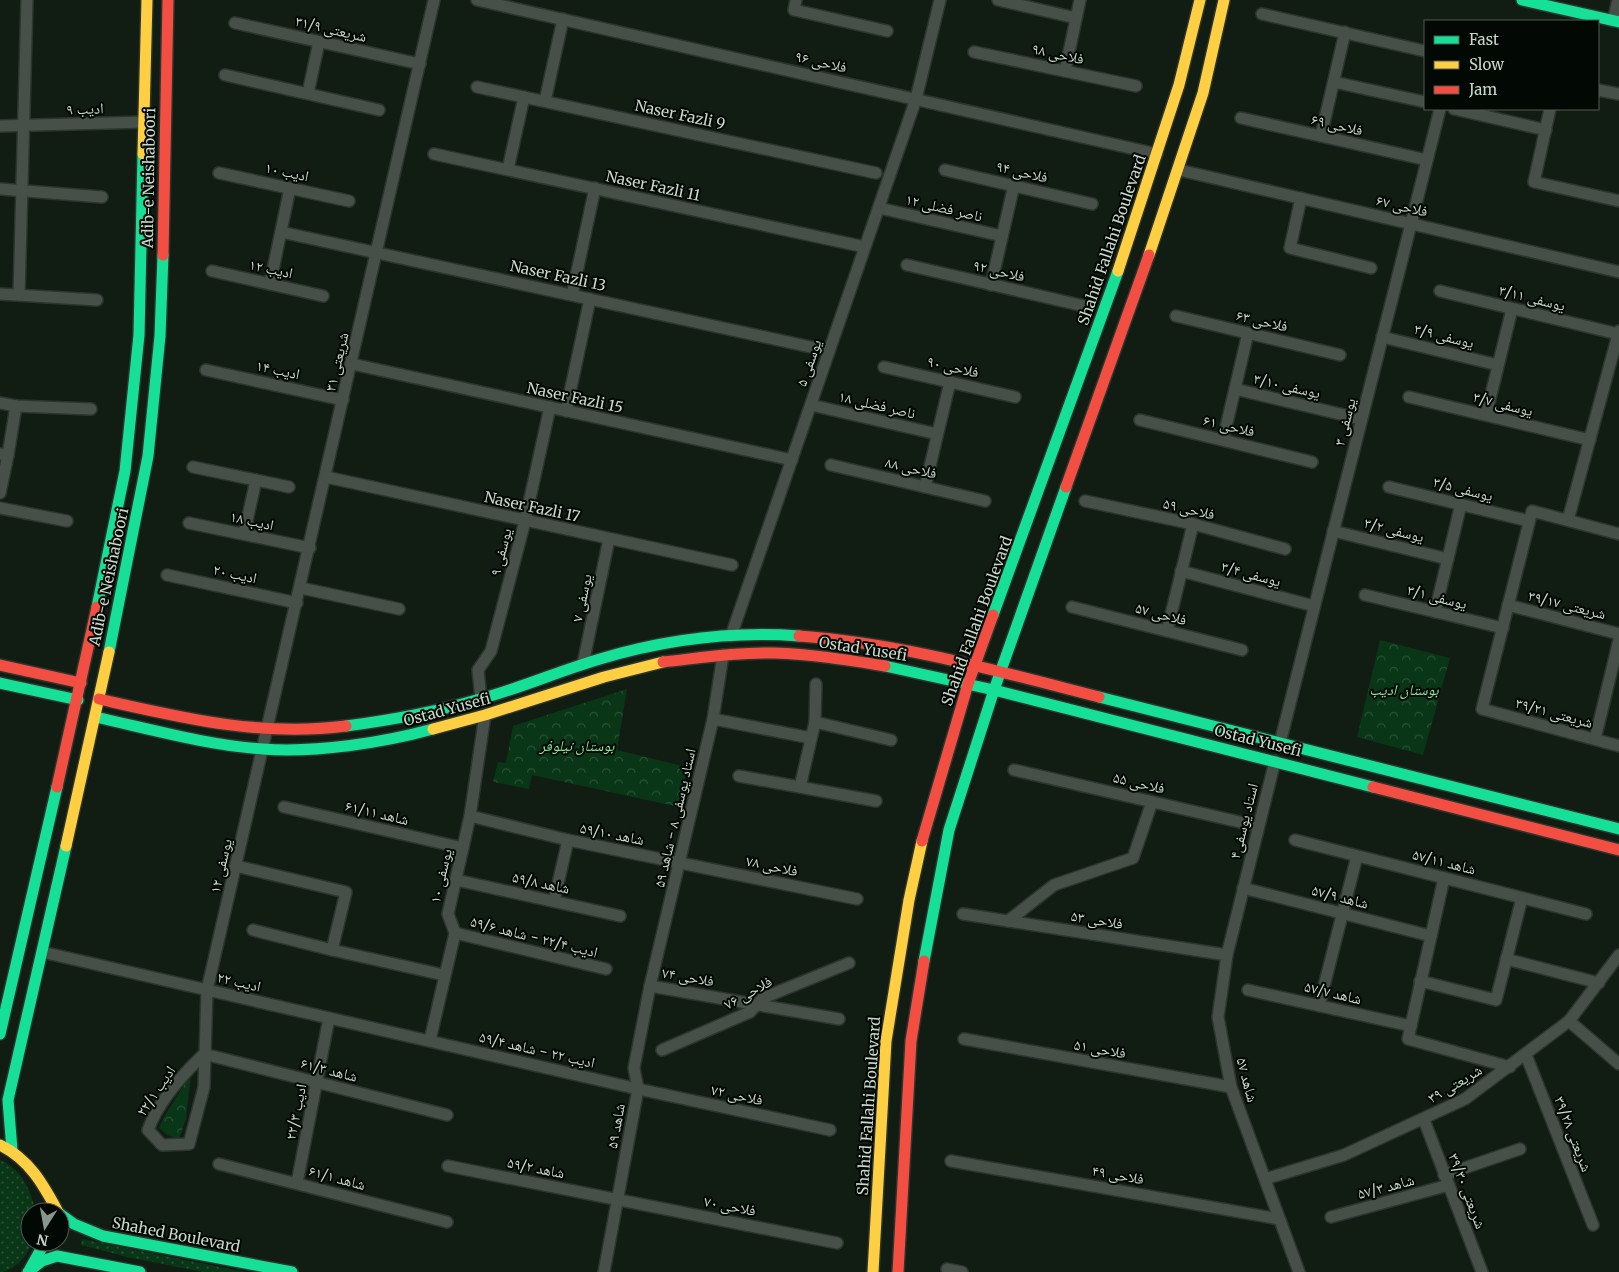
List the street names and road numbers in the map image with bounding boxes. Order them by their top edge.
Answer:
street label: شریعتی ۳۱/۹ [293,11,369,47]
street label: فلاحی ۹۸ [1030,39,1086,69]
street label: فلاحی ۹۶ [793,46,849,78]
street label: Naser Fazli 9 [633,96,727,133]
street label: ادیب ۹ [66,98,104,119]
street label: Adib-e Neishaboori [138,107,159,249]
street label: فلاحی ۶۹ [1309,109,1365,141]
street label: Shahid Fallahi Boulevard [1073,152,1150,328]
street label: فلاحی ۹۴ [994,156,1050,188]
street label: ادیب ۱۰ [263,158,311,185]
street label: Naser Fazli 11 [604,166,702,205]
street label: ناصر فضلی ۱۲ [904,189,984,227]
street label: فلاحی ۶۷ [1374,190,1430,222]
street label: ادیب ۱۲ [247,255,295,282]
street label: فلاحی ۹۲ [971,255,1027,287]
street label: Naser Fazli 13 [508,256,608,295]
street label: یوسفی ۳/۱۱ [1497,280,1568,316]
street label: فلاحی ۶۳ [1234,305,1290,337]
street label: یوسفی ۳/۹ [1412,319,1476,353]
street label: شریعتی ۳۱ [321,330,354,393]
street label: یوسفی ۵ [792,337,826,389]
street label: فلاحی ۹۰ [925,351,981,383]
street label: ادیب ۱۴ [254,356,302,383]
street label: یوسفی ۳/۱۰ [1252,369,1323,403]
street label: Naser Fazli 15 [525,378,625,417]
street label: ناصر فضلی ۱۸ [837,386,917,424]
street label: یوسفی ۳/۷ [1471,387,1535,421]
street label: یوسفی ۳ [1329,396,1361,448]
street label: فلاحی ۶۱ [1201,410,1257,442]
street label: فلاحی ۸۸ [883,452,939,484]
street label: یوسفی ۳/۵ [1431,472,1495,506]
street label: Naser Fazli 17 [483,487,582,526]
street label: فلاحی ۵۹ [1161,493,1217,525]
street label: Adib-e Neishaboori [84,506,132,649]
street label: ادیب ۱۸ [228,507,276,534]
street label: یوسفی ۳/۲ [1362,513,1426,547]
street label: یوسفی ۹ [485,526,517,578]
street label: Shahid Fallahi Boulevard [937,533,1016,708]
street label: یوسفی ۳/۴ [1219,556,1283,592]
street label: ادیب ۲۰ [211,560,259,587]
street label: یوسفی ۷ [567,572,597,624]
street label: یوسفی ۳/۱ [1405,580,1469,614]
street label: شریعتی ۳۹/۱۷ [1526,586,1608,624]
street label: فلاحی ۵۷ [1133,598,1189,630]
street label: Ostad Yusefi [818,632,909,665]
street label: Ostad Yusefi [401,689,493,730]
street label: شریعتی ۳۹/۲۱ [1513,693,1595,733]
street label: Ostad Yusefi [1213,721,1304,761]
street label: استاد یوسفی ۸ - شاهد ۵۹ [649,747,701,889]
street label: فلاحی ۵۵ [1111,767,1167,799]
street label: استاد یوسفی۴ [1225,781,1263,861]
street label: شاهد ۶۱/۱۱ [343,796,411,829]
street label: شاهد ۵۹/‍۱۰ [578,818,646,849]
street label: یوسفی ۱۲ [205,837,237,895]
street label: شاهد ۵۷/۱۱ [1410,844,1478,879]
street label: یوسفی ۱۰ [425,847,457,905]
street label: فلاحی ۷۸ [744,851,800,881]
street label: شاهد ۵۹/۸ [511,867,572,898]
street label: شاهد ۵۷/۹ [1310,880,1371,913]
street label: فلاحی ۵۳ [1070,906,1124,934]
street label: ادیب ۲۲/۴ - شاهد ۵۹/۶ [468,911,600,962]
street label: فلاحی ۷۴ [660,963,716,991]
street label: ادیب ۲۲ [215,967,263,996]
street label: فلاحی ۷۶ [720,972,776,1014]
street label: شاهد ۵۷/۷ [1303,977,1364,1008]
street label: Shahid Fallahi Boulevard [853,1016,884,1196]
street label: ادیب ۲۲ - شاهد ۵۹/۴ [477,1027,597,1072]
street label: فلاحی ۵۱ [1072,1035,1128,1063]
street label: شاهد ۶۱/۳ [299,1053,360,1086]
street label: شاهد ۵۷ [1232,1055,1263,1104]
street label: شریعتی ۳۹ [1424,1060,1486,1108]
street label: ادیب ۲۲/۱ [132,1062,179,1120]
street label: فلاحی ۷۲ [709,1080,765,1110]
street label: ادیب ۲۲/۳ [281,1082,310,1142]
street label: شریعتی ۳۹/۲۸ [1549,1093,1597,1175]
street label: شاهد ۵۹ [602,1102,629,1150]
street label: شریعتی ۳۹/۳۰ [1443,1150,1491,1232]
street label: شاهد ۵۹/۲ [506,1153,567,1182]
street label: شاهد ۶۱/۱ [307,1161,368,1194]
street label: فلاحی ۴۹ [1090,1161,1146,1189]
street label: شاهد ۵۷/۳ [1355,1170,1416,1203]
street label: فلاحی ۷۰ [702,1191,758,1221]
street label: Shahed Boulevard [110,1213,242,1256]

